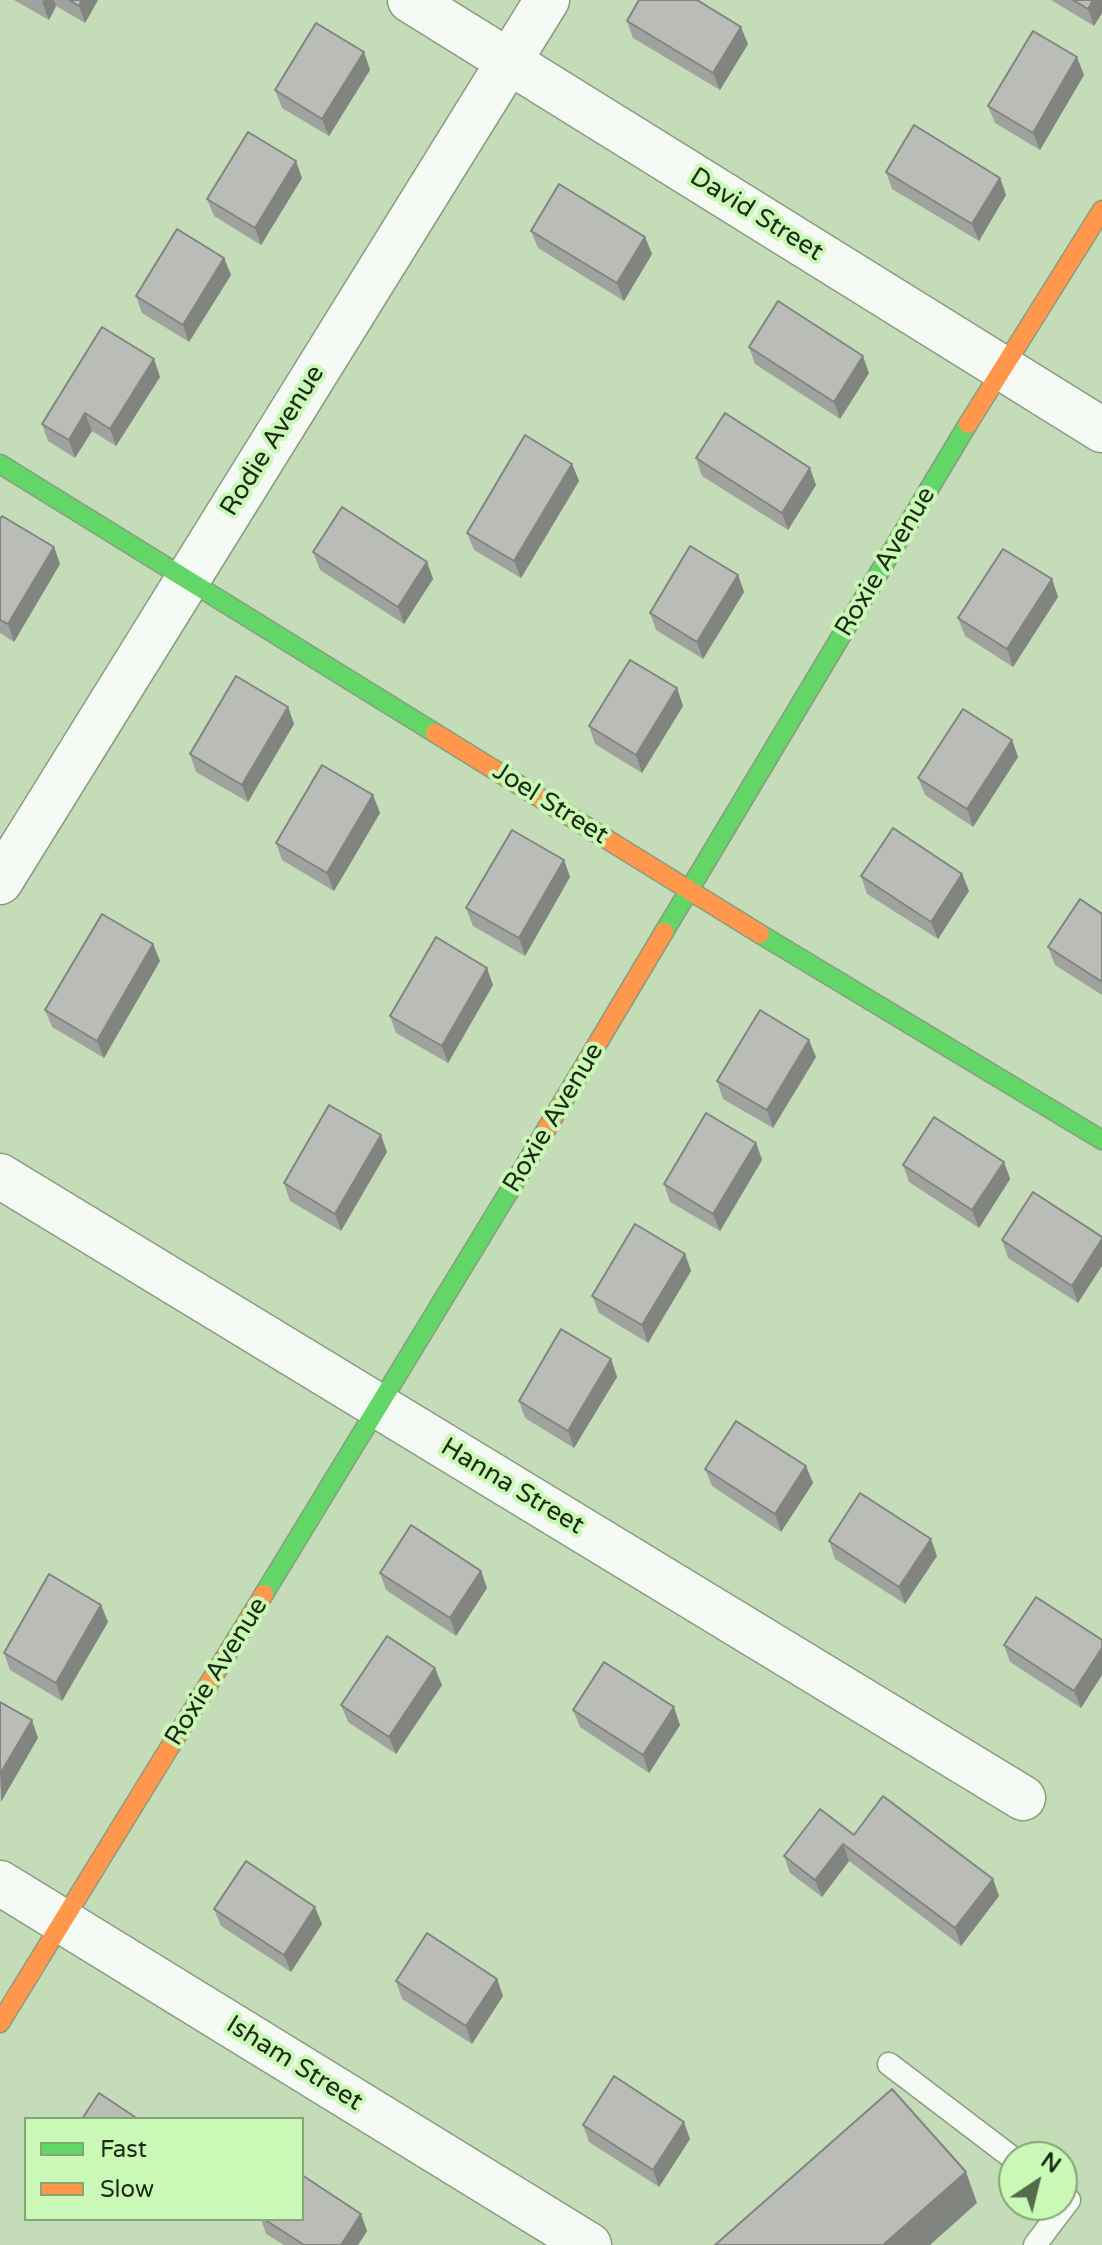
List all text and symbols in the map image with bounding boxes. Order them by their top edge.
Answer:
street label: David Street [684,162,828,268]
street label: Rodie Avenue [214,360,332,522]
street label: Roxie Avenue [829,482,943,642]
street label: Joel Street [487,756,613,852]
street label: Roxie Avenue [497,1038,611,1198]
street label: Hanna Street [435,1432,589,1542]
street label: Roxie Avenue [159,1592,275,1752]
street label: Isham Street [220,2010,368,2118]
legend [24,2117,304,2221]
text: Fast [100,2135,147,2164]
north arrow [998,2141,1078,2221]
text: N [1036,2147,1065,2179]
text: Slow [100,2175,154,2204]

